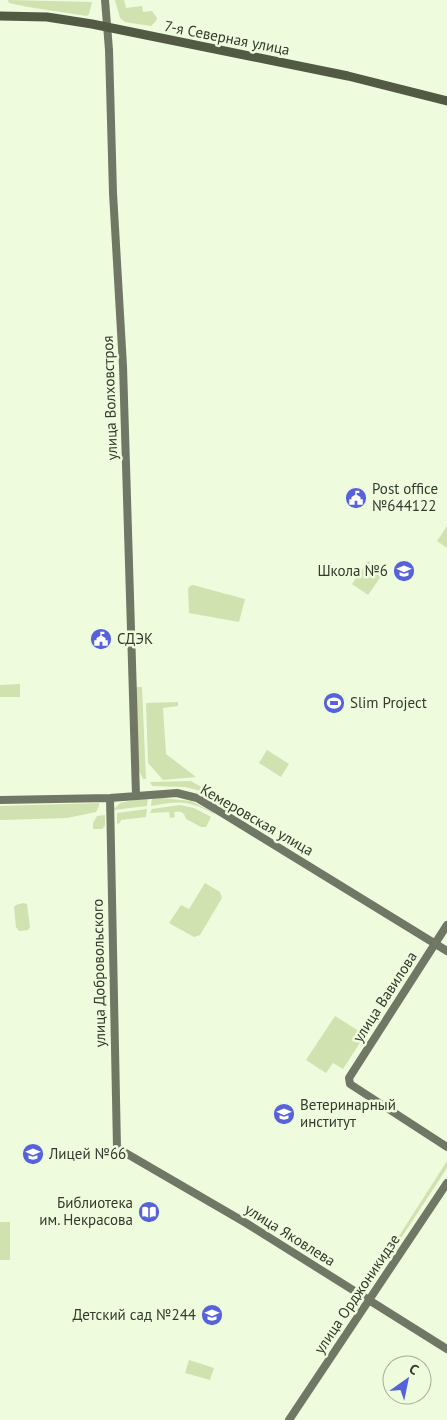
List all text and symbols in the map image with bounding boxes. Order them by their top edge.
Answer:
street label: 7-я Северная улица [163,16,291,59]
street label: улица Волховстроя [98,335,121,461]
place label: Post office №644122 [372,479,438,515]
public building icon: Post office №644122 [344,486,368,510]
school or university icon: Школа №6 [392,559,416,583]
place label: Школа №6 [317,561,388,580]
public building icon: СДЭК [89,627,113,651]
place label: СДЭК [117,629,153,648]
sports icon: Slim Project [322,691,346,715]
place label: Slim Project [350,693,427,712]
street label: Кемеровская улица [197,779,317,860]
street label: улица Добровольского [88,899,109,1047]
street label: улица Вавилова [348,948,421,1046]
place label: Ветеринарный институт [300,1095,396,1131]
school or university icon: Ветеринарный институт [272,1102,296,1126]
school or university icon: Лицей №66 [21,1142,45,1166]
place label: Лицей №66 [48,1144,126,1163]
place label: Библиотека им. Некрасова [39,1193,133,1229]
street label: улица Яковлева [241,1199,339,1270]
library icon: Библиотека им. Некрасова [137,1200,161,1224]
street label: улица Орджоникидзе [309,1230,404,1357]
school or university icon: Детский сад №244 [200,1303,224,1327]
place label: Детский сад №244 [72,1305,196,1324]
north arrow [382,1355,432,1405]
text: С [406,1359,422,1379]

